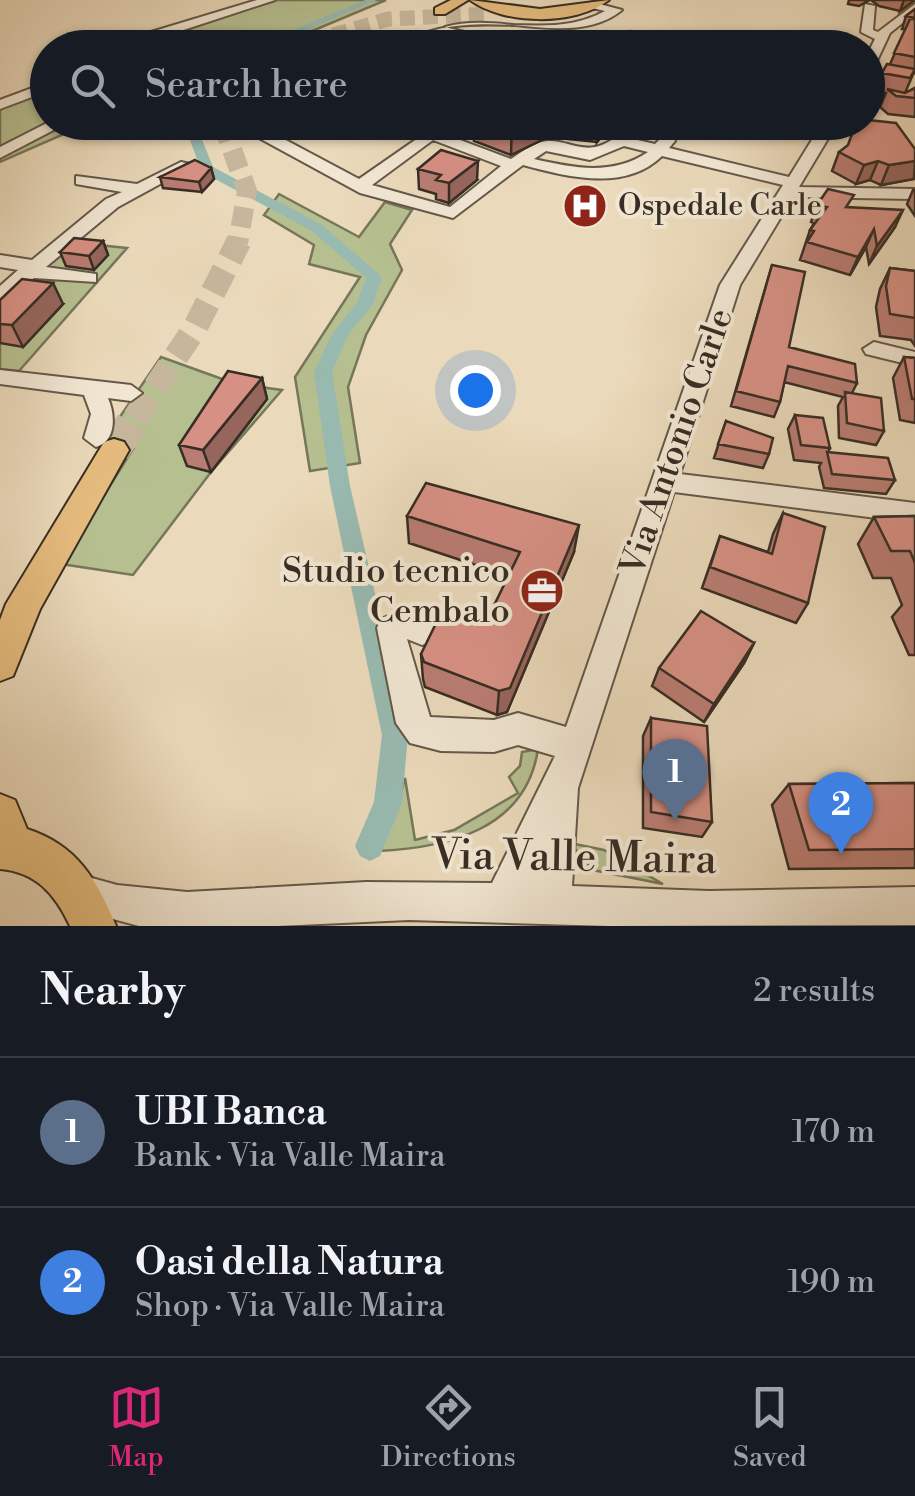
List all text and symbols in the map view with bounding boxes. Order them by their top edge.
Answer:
search box [30,30,885,140]
icon: search [65,58,120,113]
text: Search here [145,62,348,109]
hospital icon: Ospedale Carle [562,183,608,229]
place label: Ospedale Carle [618,187,822,225]
street label: Via Antonio Carle [611,303,743,582]
your location [450,365,501,416]
place label: Studio tecnico Cembalo [282,550,510,633]
office icon: Studio tecnico Cembalo [519,568,565,614]
pin: 1 [642,738,708,821]
pin: 2 [808,772,874,854]
street label: Via Valle Maira [430,829,718,887]
text: Nearby [40,965,185,1018]
text: 2 results [753,971,875,1011]
text: UBI Banca [135,1089,326,1136]
text: 1 [65,1112,80,1152]
text: 170 m [792,1112,875,1152]
text: Bank · Via Valle Maira [135,1136,445,1176]
text: Oasi della Natura [135,1239,444,1286]
text: 2 [62,1262,83,1302]
text: 190 m [787,1262,875,1302]
text: Shop · Via Valle Maira [135,1286,445,1326]
tab: Map [109,1380,164,1475]
tab: Directions [381,1380,516,1475]
tab: Saved [733,1380,806,1475]

